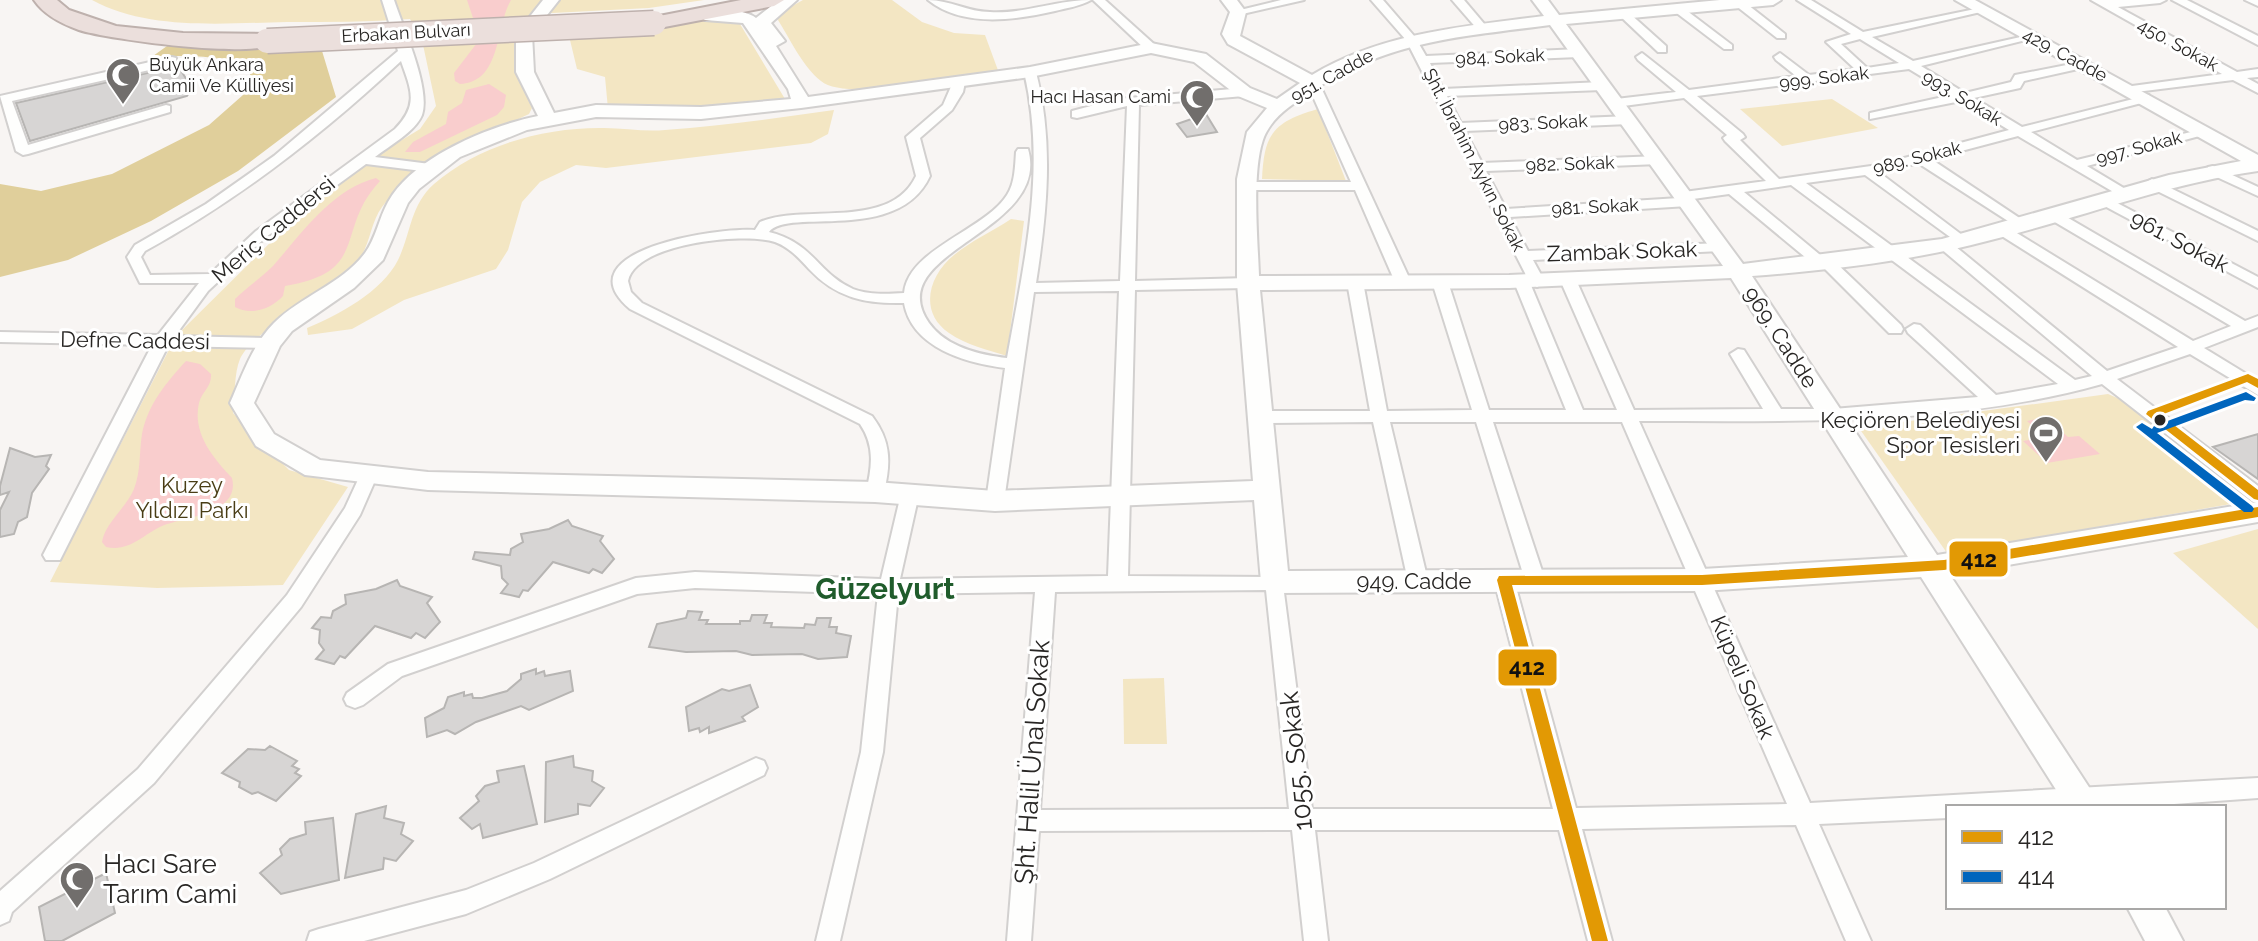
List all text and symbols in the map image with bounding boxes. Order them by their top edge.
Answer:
street label: 450. Sokak [2134,14,2223,76]
street label: Erbakan Bulvarı [341,19,471,46]
street label: 429. Cadde [2019,23,2112,86]
street label: 951. Cadde [1287,44,1377,107]
street label: 984. Sokak [1455,44,1546,69]
place label: Büyük Ankara Camii Ve Külliyesi [149,54,294,96]
mosque icon: Büyük Ankara Camii Ve Külliyesi [104,56,142,106]
street label: 999. Sokak [1778,62,1870,93]
street label: Şht. İbrahim Aykın Sokak [1419,65,1530,255]
street label: 993. Sokak [1919,66,2006,130]
mosque icon: Hacı Hasan Cami [1178,78,1216,128]
place label: Hacı Hasan Cami [1030,86,1171,107]
street label: 983. Sokak [1498,110,1589,135]
street label: 997. Sokak [2094,126,2184,169]
street label: 989. Sokak [1871,136,1964,179]
street label: 982. Sokak [1525,151,1615,176]
street label: Meriç Caddersi [206,170,340,288]
street label: 981. Sokak [1551,194,1640,219]
street label: 961. Sokak [2127,204,2234,278]
street label: Zambak Sokak [1546,235,1698,267]
street label: 969. Cadde [1738,281,1824,393]
street label: Defne Caddesi [60,326,210,354]
place label: Keçiören Belediyesi Spor Tesisleri [1820,407,2020,458]
unlabelled marker [2152,412,2168,428]
sports icon: Keçiören Belediyesi Spor Tesisleri [2027,414,2065,464]
park label: Kuzey Yıldızı Parkı [135,472,249,523]
line badge: 412 [1948,540,2009,578]
text: 412 [1961,546,1997,572]
street label: 949. Cadde [1357,568,1472,594]
district label: Güzelyurt [815,571,955,606]
street label: Küpeli Sokak [1705,611,1781,743]
street label: Şht. Halil Ünal Sokak [1008,639,1056,885]
line badge: 412 [1497,648,1558,687]
text: 412 [1509,654,1545,680]
street label: 1055. Sokak [1274,690,1318,832]
legend [1946,805,2226,909]
text: 412 [2018,822,2054,851]
place label: Hacı Sare Tarım Cami [103,849,237,909]
mosque icon: Hacı Sare Tarım Cami [58,860,96,910]
text: 414 [2018,862,2054,891]

